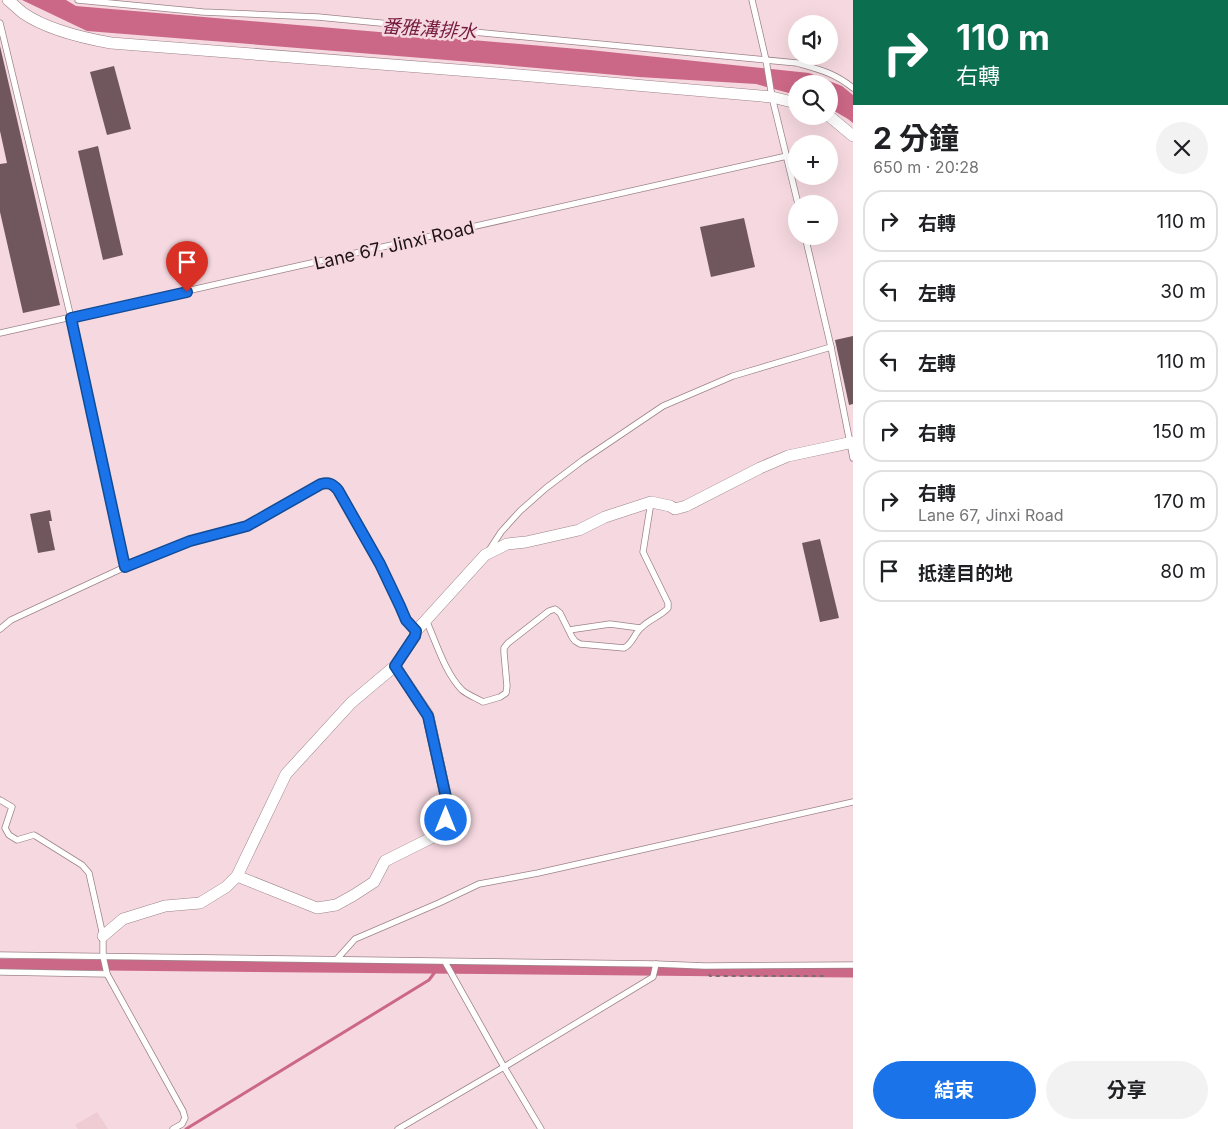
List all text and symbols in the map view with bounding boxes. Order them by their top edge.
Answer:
water label: 番雅溝排水 [381,14,478,44]
map controls [788,15,838,245]
button: sound [788,15,838,65]
text: 110 m [956,16,1050,58]
icon: right [873,20,938,85]
text: 右轉 [956,63,1000,89]
button: search [788,75,838,125]
text: 2 分鐘 [873,120,959,156]
button: close [1156,122,1208,174]
button: + [788,135,838,185]
text: 650 m · 20:28 [873,157,979,177]
button: − [788,195,838,245]
icon: right [875,207,903,235]
text: 110 m [1157,210,1206,233]
text: 右轉 [918,212,956,235]
street label: Lane 67, Jinxi Road [312,216,476,274]
pin [166,241,208,292]
icon: arrive [173,248,201,276]
icon: left [875,277,903,305]
text: 30 m [1160,280,1206,303]
text: 左轉 [918,282,956,305]
icon: left [875,347,903,375]
text: 110 m [1157,350,1206,373]
text: 左轉 [918,352,956,375]
icon: right [875,417,903,445]
text: 150 m [1153,420,1206,443]
text: 右轉 [918,422,956,445]
text: 右轉 [918,482,956,505]
icon: right [875,487,903,515]
text: 170 m [1154,490,1206,513]
text: Lane 67, Jinxi Road [918,505,1064,525]
icon: arrive [875,557,903,585]
text: 80 m [1160,560,1206,583]
text: 抵達目的地 [918,562,1013,585]
position arrow [419,793,471,845]
button: 結束 [873,1061,1036,1119]
button: 分享 [1046,1061,1208,1119]

